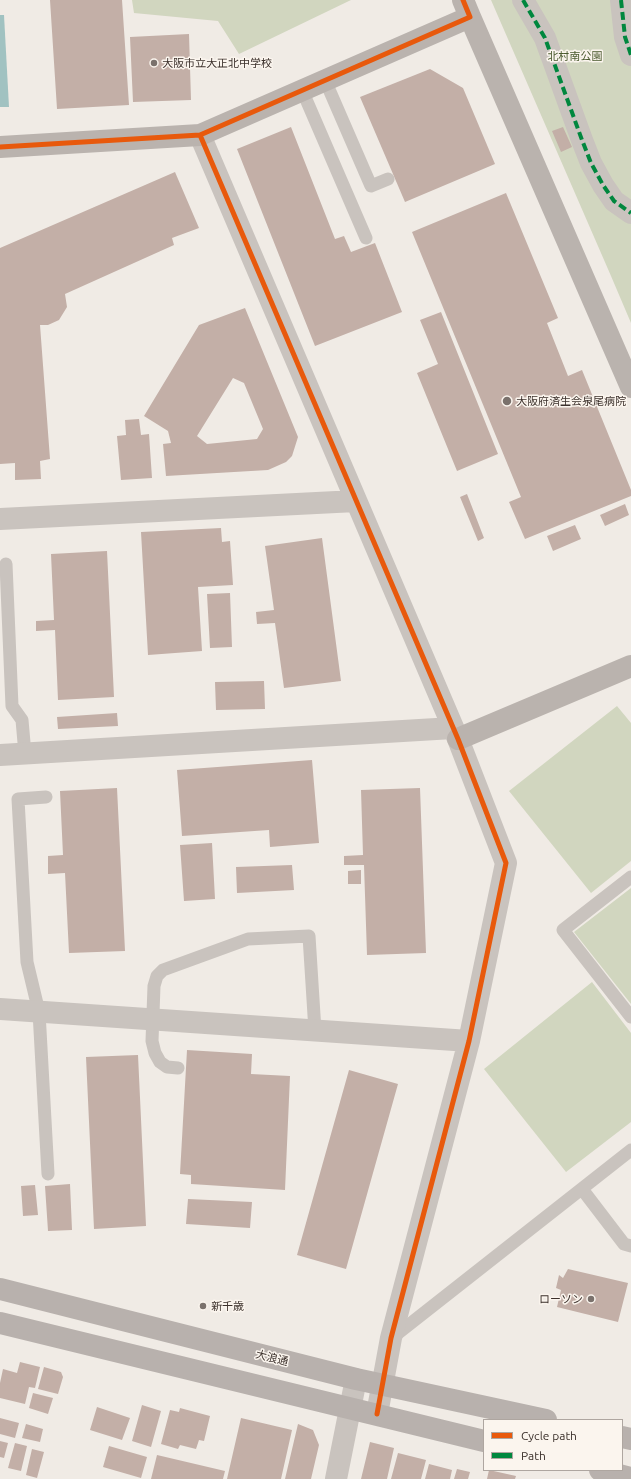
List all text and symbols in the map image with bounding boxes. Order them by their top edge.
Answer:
park label: 北村南公園 [548,49,602,63]
place label: 大阪市立大正北中学校 [162,56,272,70]
marker: 大阪市立大正北中学校 [149,58,159,68]
place label: 大阪府済生会泉尾病院 [516,394,626,408]
marker: 大阪府済生会泉尾病院 [501,395,513,407]
place label: ローソン [539,1292,583,1306]
marker: ローソン [586,1294,596,1304]
place label: 新千歳 [211,1299,244,1313]
marker: 新千歳 [198,1301,208,1311]
street label: 大浪通 [254,1348,290,1368]
legend [483,1419,623,1471]
text: Cycle path [521,1429,577,1442]
text: Path [521,1449,546,1462]

